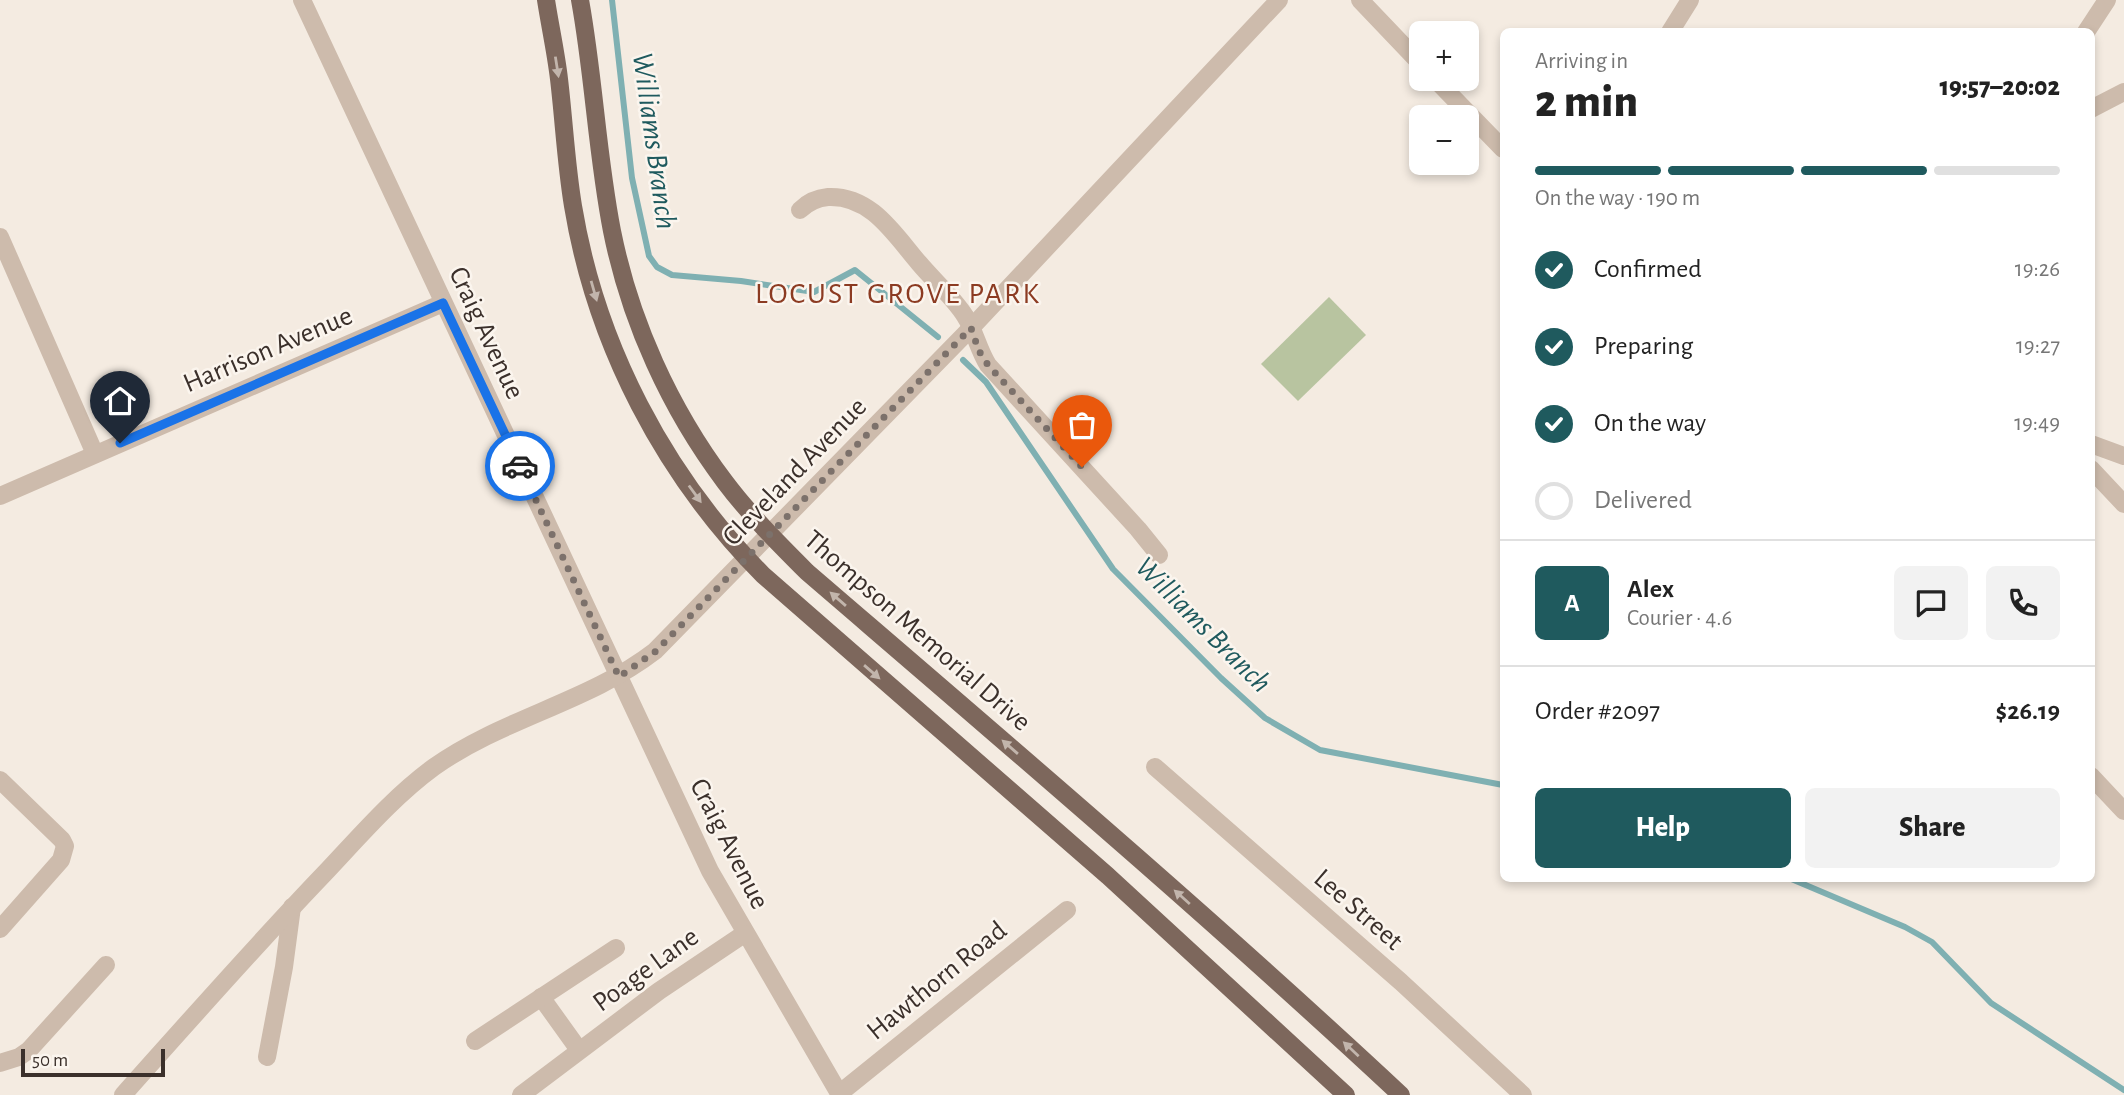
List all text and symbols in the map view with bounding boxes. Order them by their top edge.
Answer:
map controls [1409,21,1479,175]
button: + [1409,21,1479,91]
text: Arriving in [1535,50,1628,73]
water label: Williams Branch [627,51,681,231]
one-way arrow [552,57,563,79]
text: 19:57–20:02 [1939,74,2060,100]
text: 2 min [1535,79,1638,125]
button: − [1409,105,1479,175]
text: On the way · 190 m [1535,187,1700,210]
icon: check [1535,251,1573,289]
text: Confirmed [1594,256,1702,282]
text: 19:26 [2015,258,2060,281]
street label: Craig Avenue [443,263,529,403]
district label: LOCUST GROVE PARK [755,279,1041,309]
one-way arrow [590,281,600,302]
street label: Harrison Avenue [179,302,357,398]
icon: check [1535,328,1573,366]
text: Preparing [1594,333,1693,359]
text: 19:27 [2016,335,2060,358]
pin [90,371,150,443]
icon: home [101,382,139,420]
street label: Cleveland Avenue [718,393,872,551]
pin [1052,395,1112,467]
icon: check [1535,405,1573,443]
icon: bag [1063,406,1101,444]
text: On the way [1594,410,1706,436]
text: 19:49 [2014,412,2060,435]
courier [485,431,555,501]
icon: car [501,447,539,485]
one-way arrow [687,485,701,503]
text: Delivered [1594,487,1692,513]
street label: Thompson Memorial Drive [798,525,1036,737]
water label: Williams Branch [1129,551,1277,699]
button: chat [1894,566,1968,640]
button: phone [1986,566,2060,640]
text: Alex [1627,576,1674,602]
text: A [1564,590,1580,616]
one-way arrow [830,591,847,607]
text: Courier · 4.6 [1627,607,1732,630]
one-way arrow [863,664,881,679]
text: Order #2097 [1535,698,1660,724]
text: $26.19 [1996,698,2060,724]
one-way arrow [1001,739,1019,755]
street label: Craig Avenue [684,774,774,914]
button: Help [1535,788,1791,868]
button: Share [1805,788,2060,868]
street label: Lee Street [1308,864,1408,956]
one-way arrow [1173,890,1190,905]
street label: Hawthorn Road [862,916,1012,1046]
street label: Poage Lane [588,923,704,1017]
one-way arrow [1343,1041,1360,1057]
scale bar [21,1046,164,1078]
text: 50 m [32,1051,68,1070]

